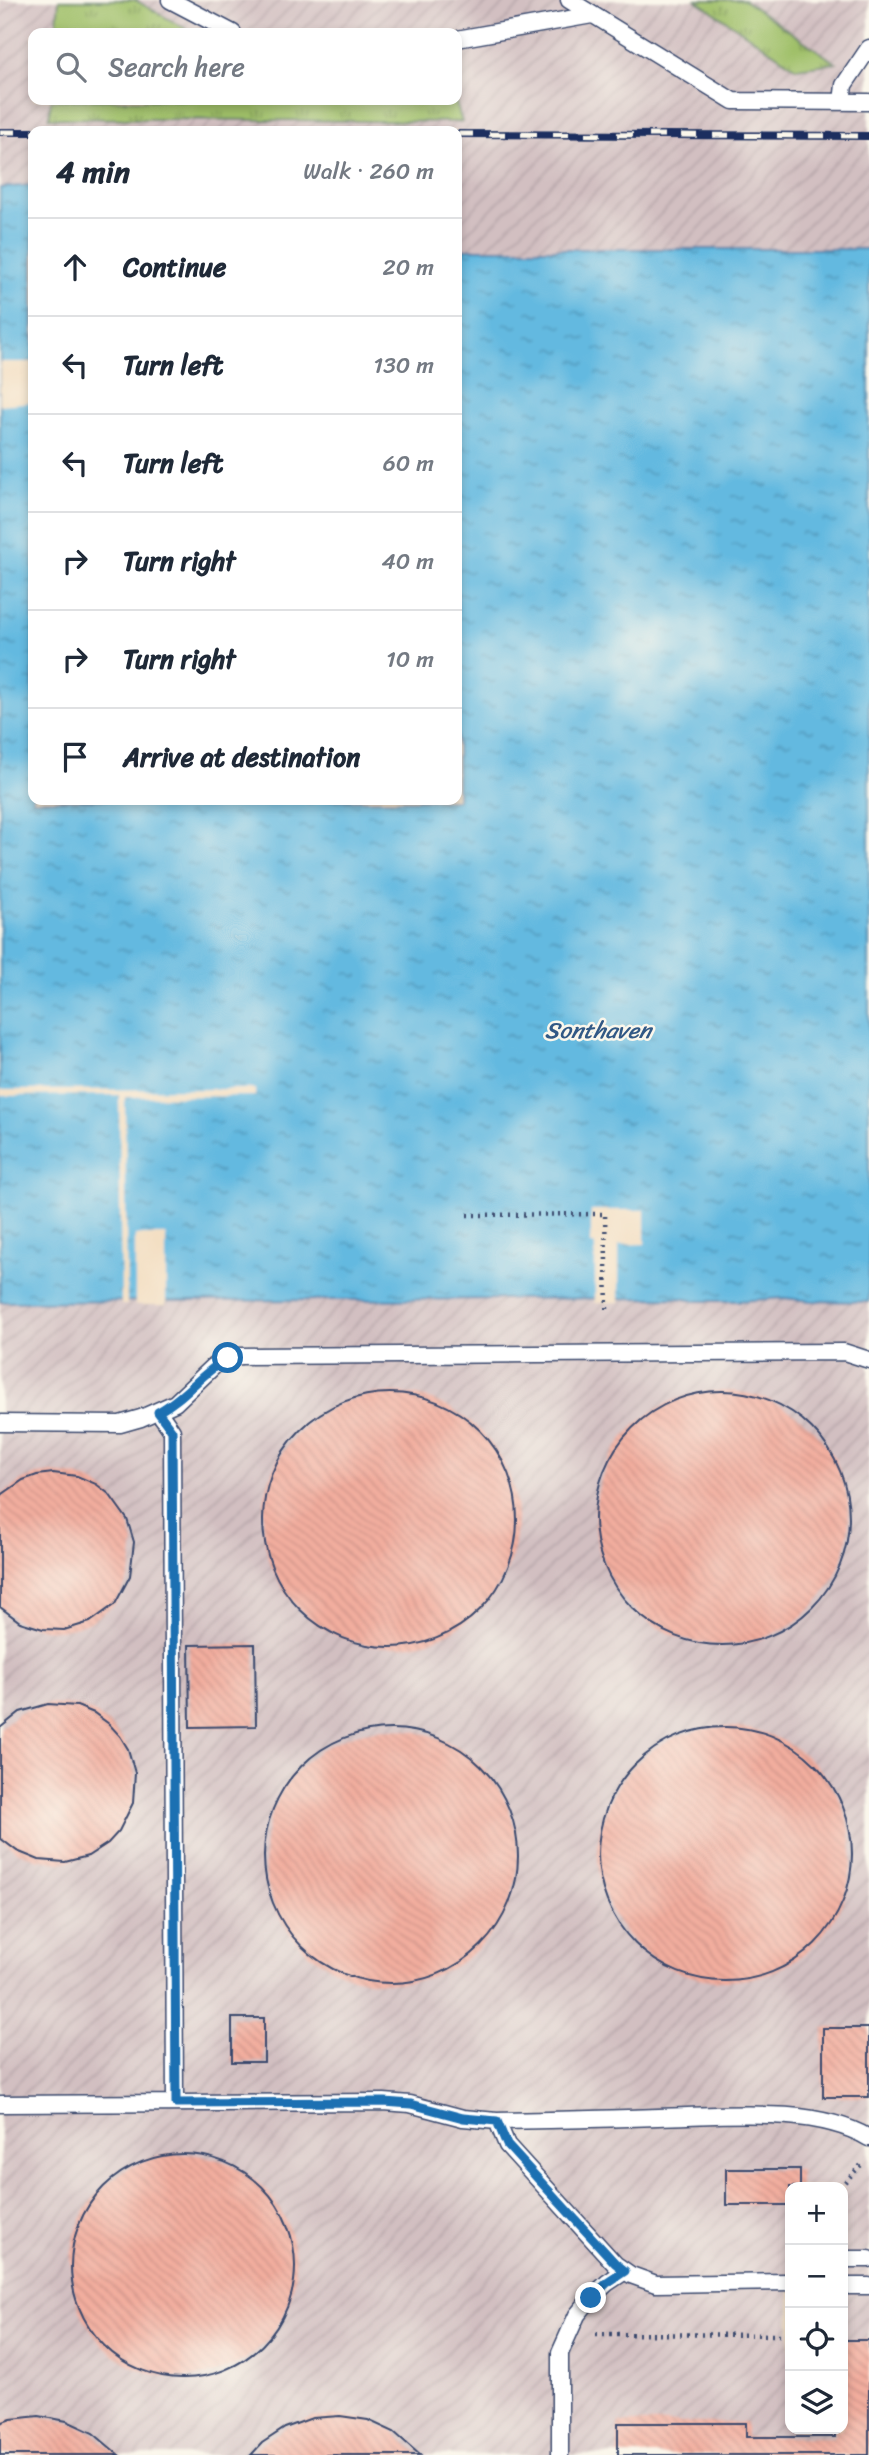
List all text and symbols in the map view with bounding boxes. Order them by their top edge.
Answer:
search box [28,28,462,105]
text: Search here [108,44,245,90]
icon: search [52,48,90,86]
text: 4 min [56,145,130,199]
text: Walk · 260 m [303,151,434,192]
text: Continue [123,244,226,290]
text: 20 m [383,247,434,288]
icon: ahead [56,248,94,286]
text: Turn left [123,342,223,388]
text: 130 m [373,345,434,386]
icon: left [56,346,94,384]
text: Turn left [123,440,223,486]
text: 60 m [383,443,434,484]
icon: left [56,444,94,482]
text: Turn right [123,538,236,584]
text: 40 m [381,541,434,582]
icon: right [56,542,94,580]
text: Turn right [123,636,236,682]
text: 10 m [386,639,434,680]
icon: right [56,640,94,678]
text: Arrive at destination [123,734,360,780]
icon: arrive [56,738,94,776]
water label: Sonthaven [545,1010,654,1051]
route start [212,1342,243,1373]
map controls [785,2182,848,2434]
button: + [785,2182,848,2245]
button: − [785,2245,848,2308]
route end [575,2282,606,2313]
button: locate [785,2308,848,2371]
button: layers [785,2371,848,2434]

